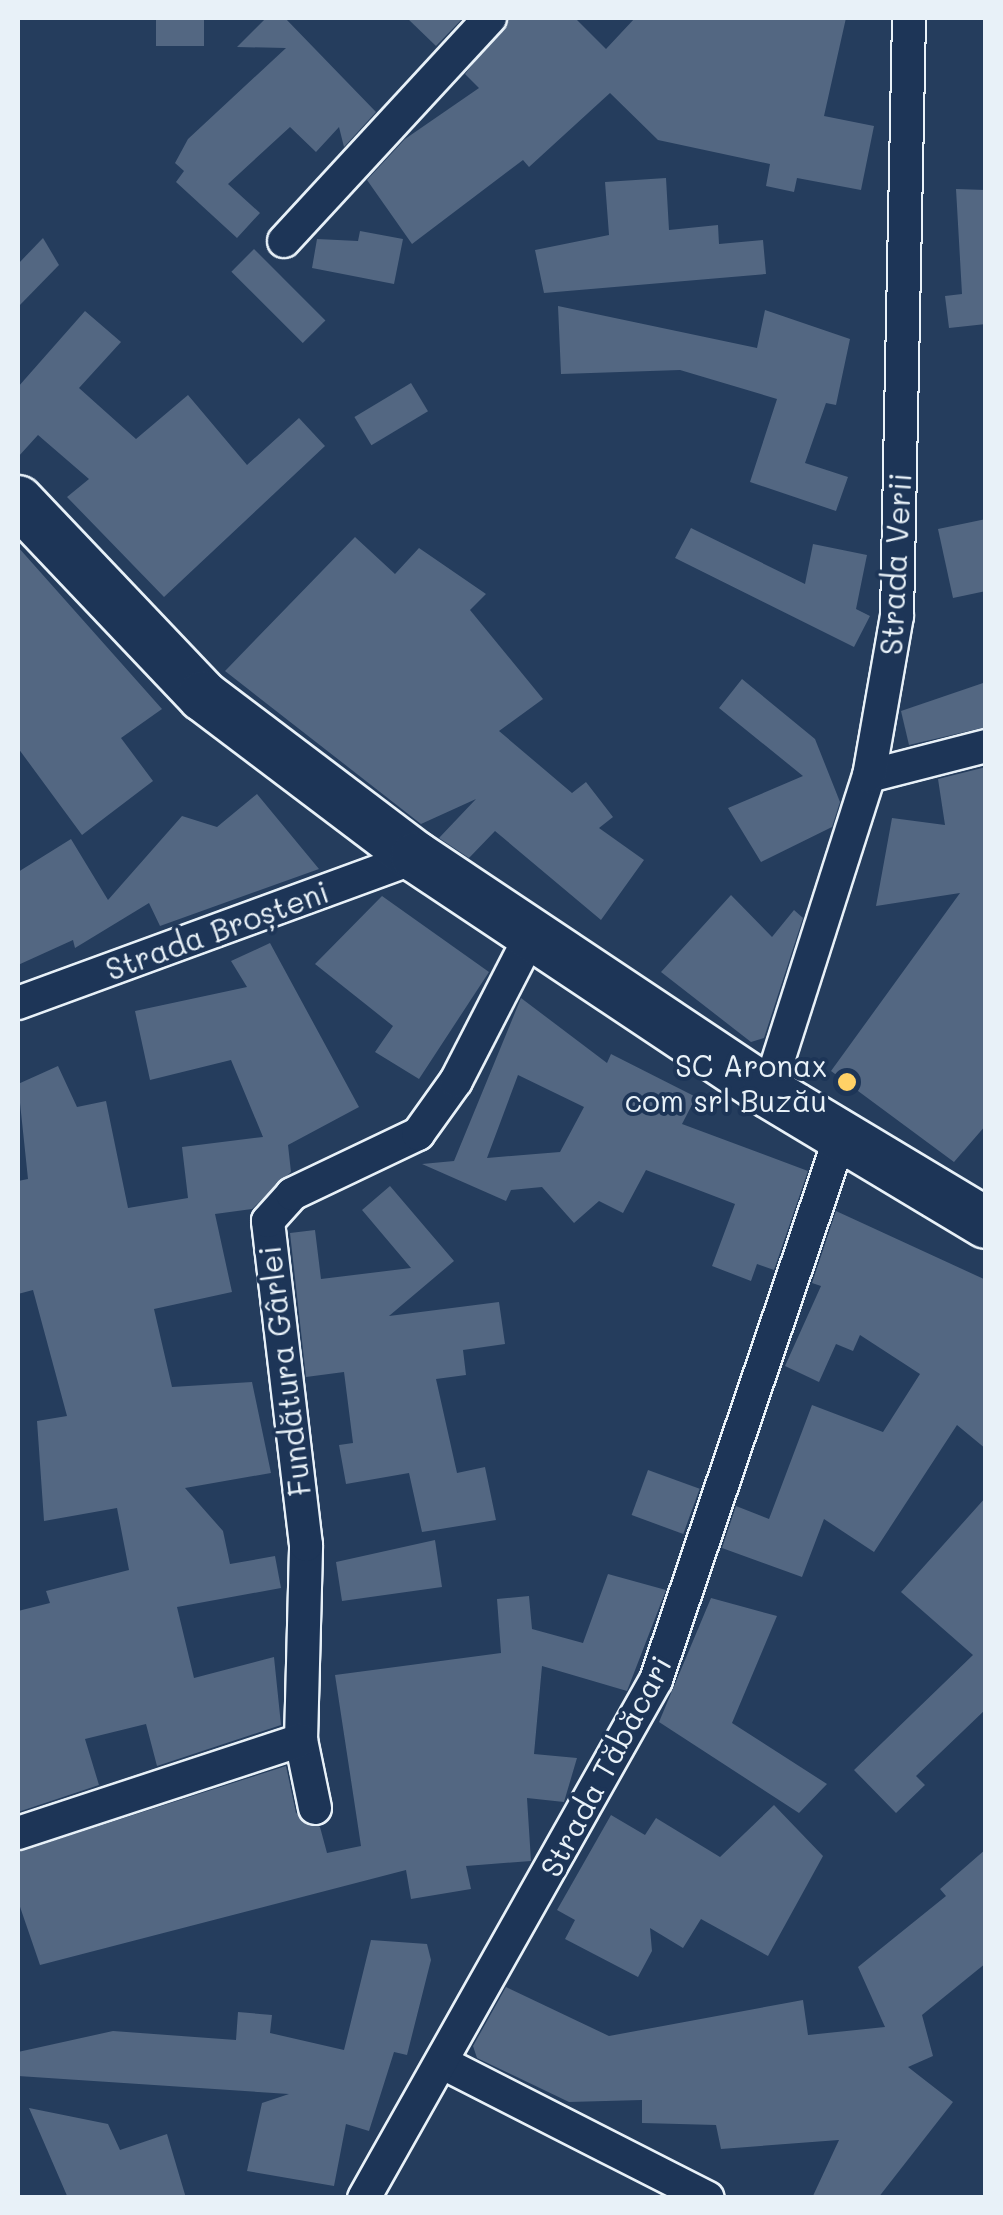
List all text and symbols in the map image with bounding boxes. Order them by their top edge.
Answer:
street label: Strada Verii [872,472,918,656]
street label: Strada Broșteni [101,873,333,987]
place label: SC Aronax com srl Buzău [624,1047,827,1118]
marker: SC Aronax com srl Buzău [836,1071,858,1093]
street label: Fundătura Gârlei [251,1244,317,1498]
street label: Strada Tăbăcari [532,1649,678,1883]

